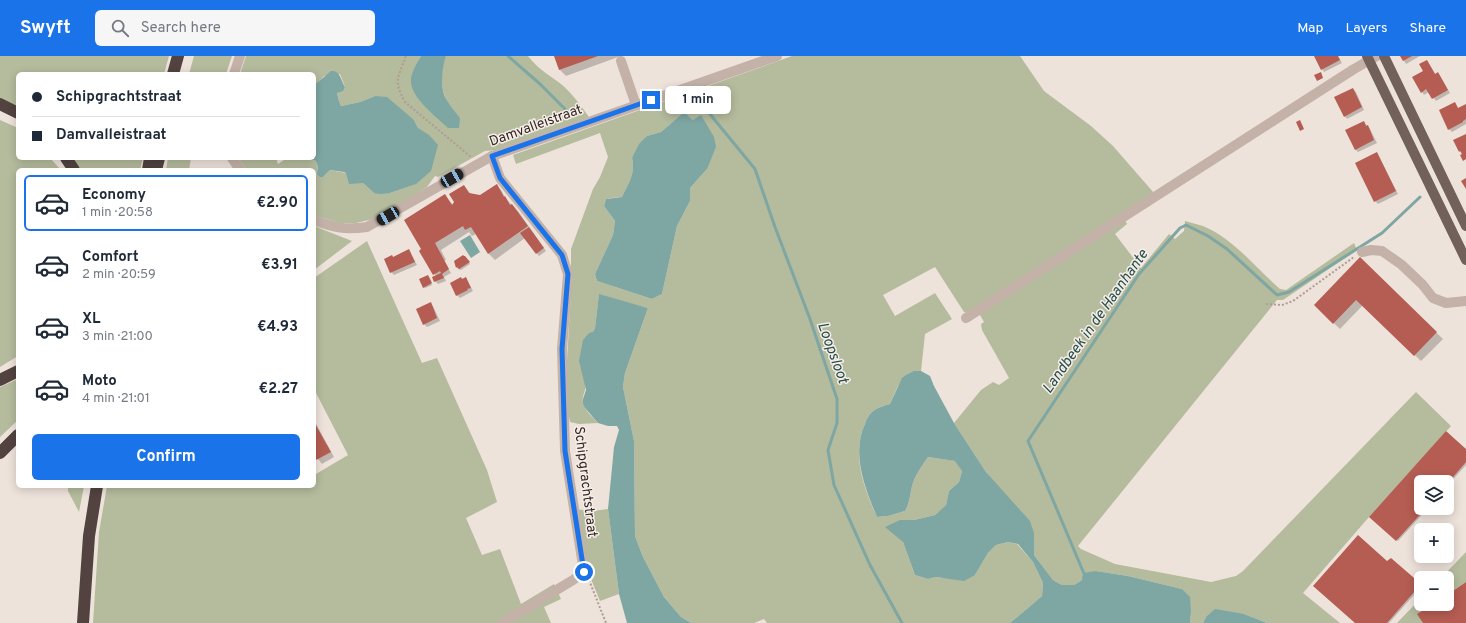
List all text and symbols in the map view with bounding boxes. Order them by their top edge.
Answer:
search box [95,10,375,46]
text: Swyft [20,16,71,40]
icon: search [109,17,131,39]
text: Search here [141,19,221,38]
text: Map [1297,20,1323,37]
text: Layers [1345,20,1387,37]
text: Share [1409,20,1446,37]
callout: 1 min [665,86,731,114]
text: Schipgrachtstraat [56,88,182,107]
route end [642,91,660,109]
text: 1 min [682,92,714,108]
street label: Damvalleistraat [487,101,585,151]
text: Damvalleistraat [56,126,166,145]
car [439,167,465,189]
icon: car [34,185,70,221]
text: Economy [82,186,146,205]
text: €2.90 [257,194,298,213]
text: 1 min · 20:58 [82,205,153,221]
car [375,205,401,227]
water label: Landbeek in de Haanhante [1039,246,1153,398]
icon: car [34,247,70,283]
text: Comfort [82,248,139,267]
text: €3.91 [261,256,298,275]
text: 2 min · 20:59 [82,267,156,283]
icon: car [34,309,70,345]
text: XL [82,310,100,329]
text: €4.93 [257,318,298,337]
water label: Loopsloot [812,320,852,387]
text: 3 min · 21:00 [82,329,153,345]
icon: car [34,371,70,407]
text: Moto [82,372,117,391]
text: €2.27 [259,380,298,399]
text: 4 min · 21:01 [82,391,150,407]
street label: Schipgrachtstraat [570,426,600,538]
button: Confirm [32,434,300,480]
map controls [1414,475,1454,611]
button: layers [1414,475,1454,515]
button: + [1414,523,1454,563]
route start [575,563,593,581]
button: − [1414,571,1454,611]

